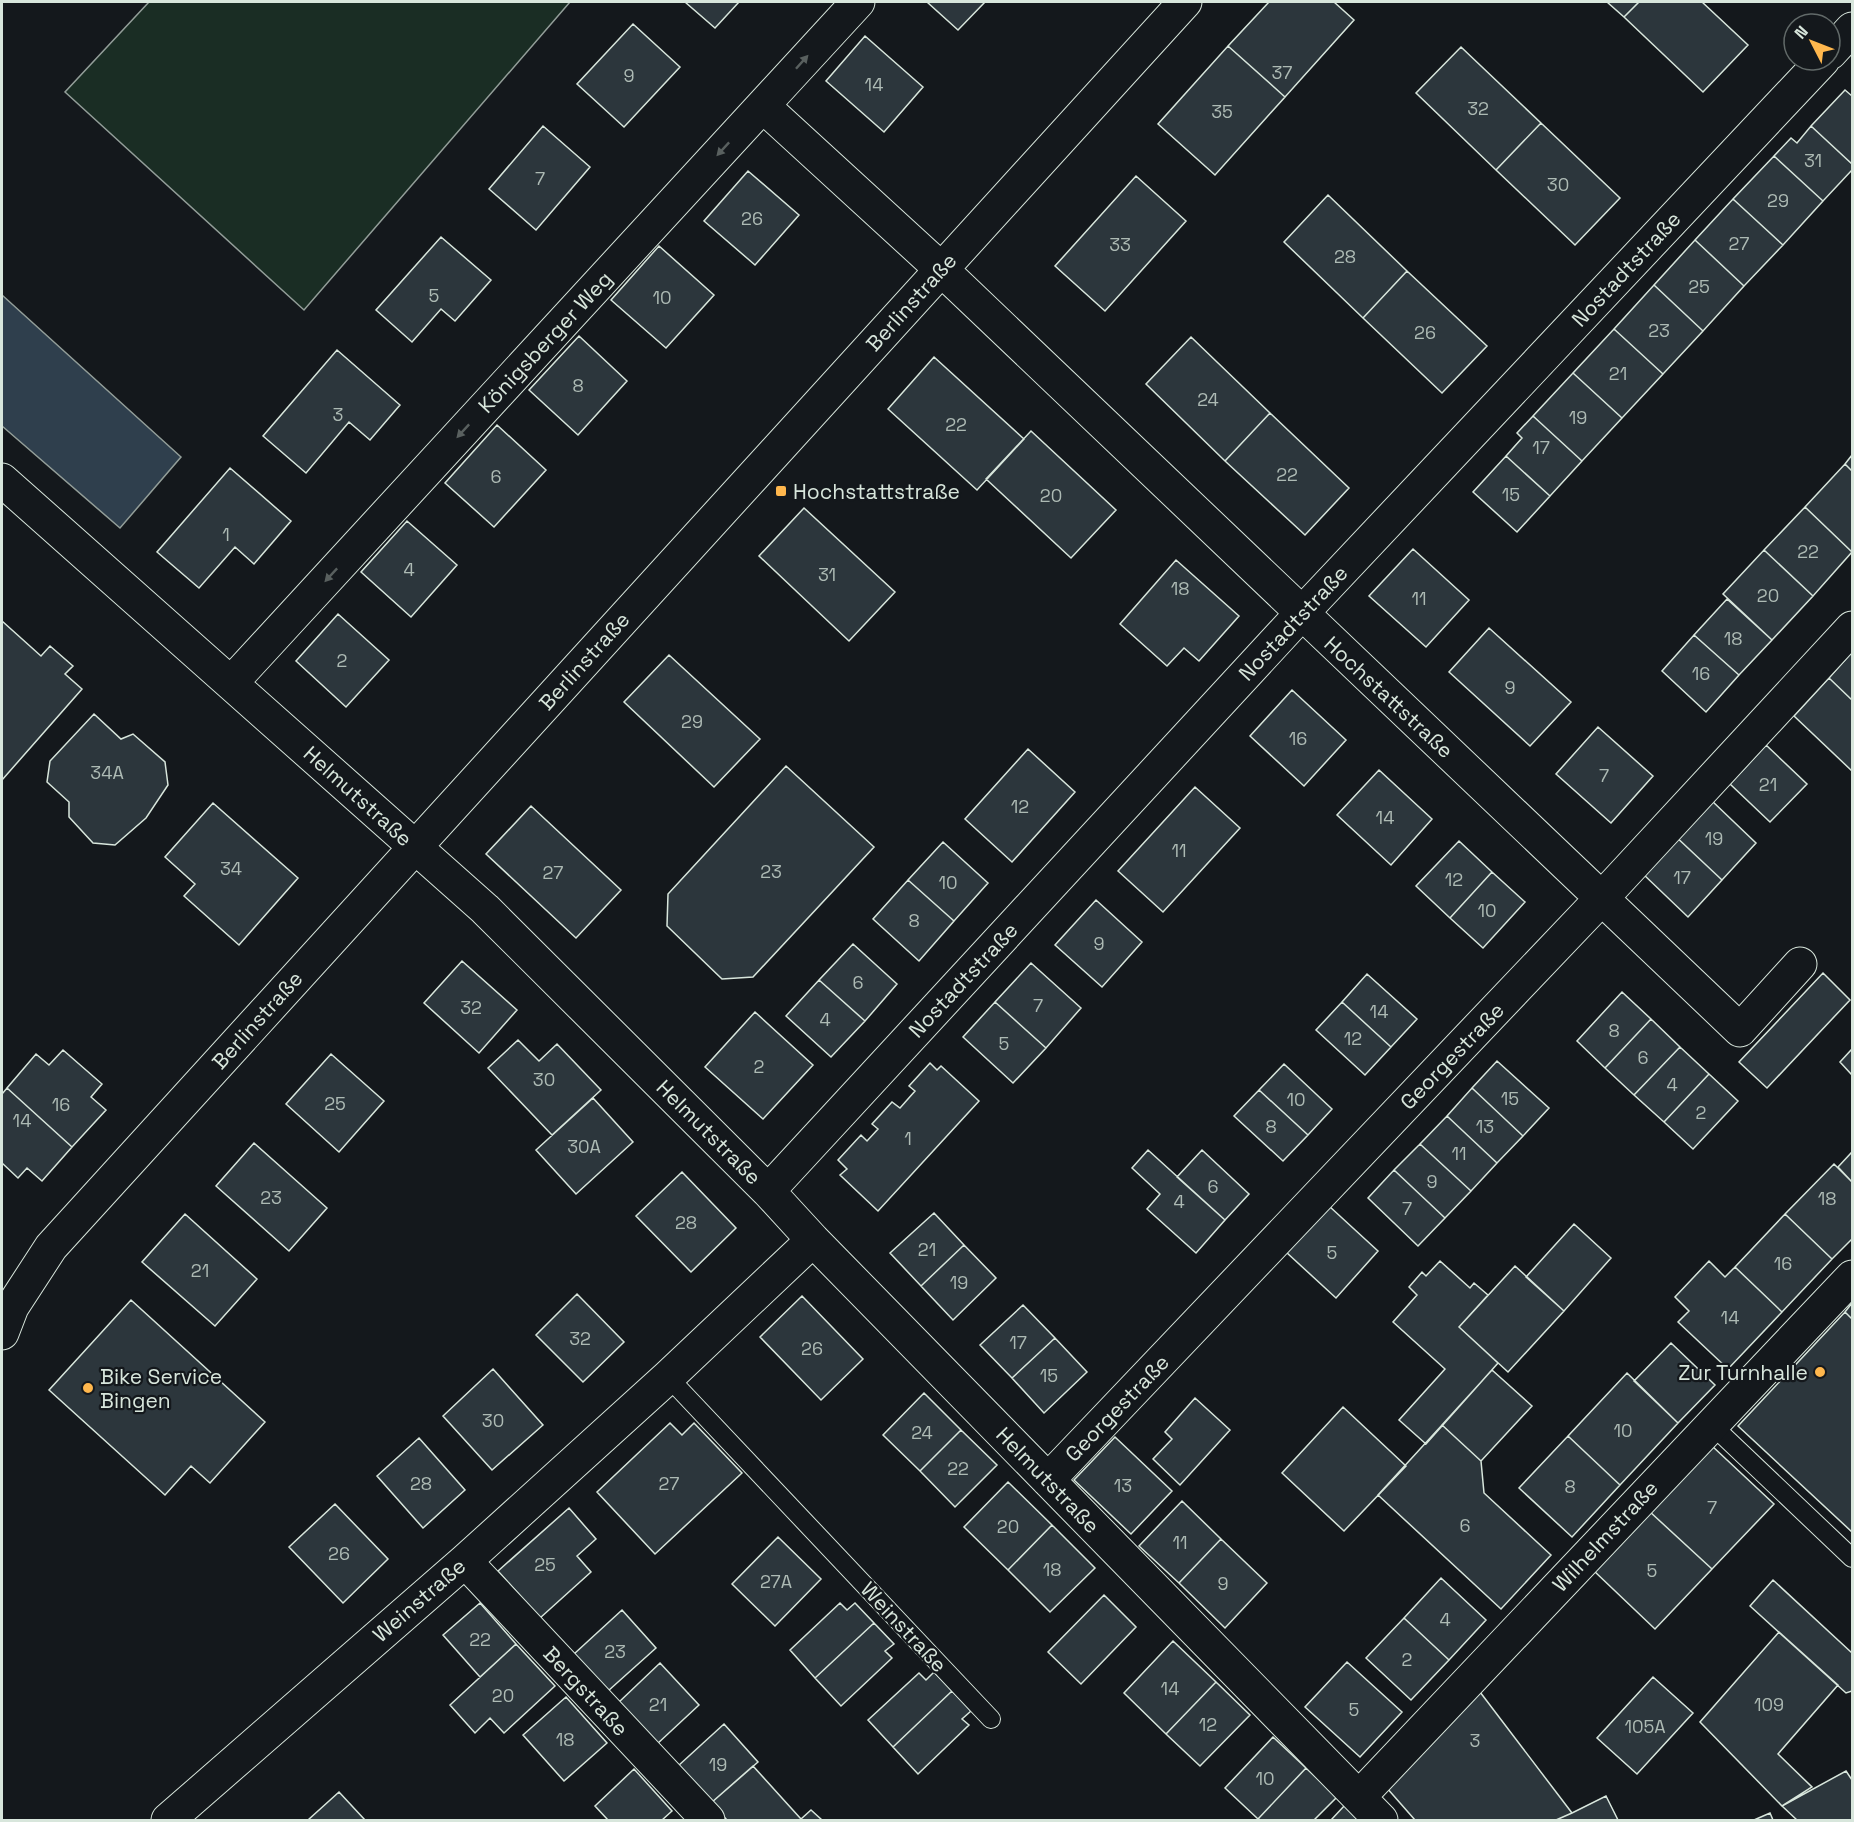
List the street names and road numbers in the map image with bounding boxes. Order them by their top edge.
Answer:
street label: Nostadtstraße [1566,206,1686,332]
street label: Berlinstraße [860,247,962,357]
street label: Königsberger Weg [472,265,618,419]
street label: Nostadtstraße [1233,560,1353,686]
street label: Berlinstraße [533,606,635,716]
street label: Hochstattstraße [1319,630,1459,764]
street label: Helmutstraße [298,740,418,852]
street label: Nostadtstraße [903,917,1023,1043]
street label: Berlinstraße [206,965,308,1075]
street label: Georgestraße [1394,997,1510,1115]
street label: Helmutstraße [651,1074,767,1190]
street label: Georgestraße [1059,1349,1175,1467]
street label: Helmutstraße [991,1421,1105,1539]
street label: Wilhelmstraße [1546,1475,1664,1597]
street label: Weinstraße [367,1552,471,1648]
street label: Weinstraße [855,1576,953,1678]
street label: Bergstraße [538,1640,634,1742]

